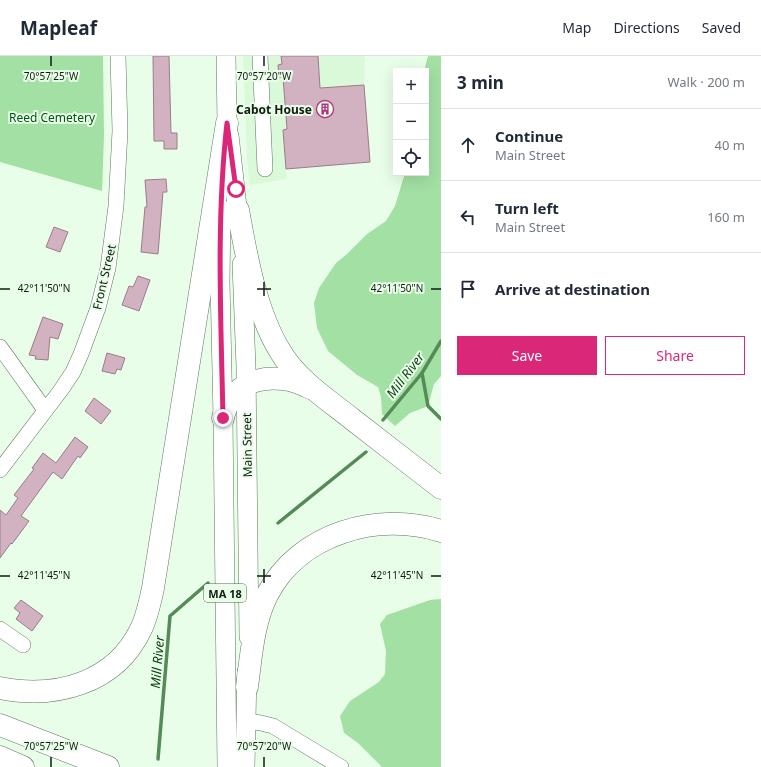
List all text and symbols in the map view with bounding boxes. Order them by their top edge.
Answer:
text: Mapleaf [20,15,97,41]
text: Map [562,18,591,37]
text: Directions [613,18,680,37]
text: Saved [702,18,741,37]
map controls [393,68,429,176]
button: + [393,68,429,104]
text: 70°57'25"W [24,69,79,83]
text: 70°57'20"W [237,69,292,83]
text: 3 min [457,71,504,94]
text: Walk · 200 m [667,73,745,91]
building icon: Cabot House [315,99,335,119]
place label: Cabot House [236,101,312,118]
button: − [393,104,429,140]
park label: Reed Cemetery [9,109,96,126]
text: Continue [495,126,563,146]
icon: ahead [457,134,479,156]
text: 40 m [715,136,745,154]
button: locate [393,140,429,176]
text: Main Street [495,146,565,164]
route start [227,180,245,198]
text: Turn left [495,198,559,218]
icon: left [457,206,479,228]
text: 160 m [707,208,745,226]
text: Main Street [495,218,565,236]
street label: Front Street [88,242,120,311]
icon: arrive [457,278,479,300]
text: Arrive at destination [495,279,650,299]
text: 42°11'50"N [18,281,70,295]
text: 42°11'50"N [371,281,423,295]
button: Save [457,336,597,375]
button: Share [605,336,745,375]
water label: Mill River [382,348,429,402]
route end [214,409,232,427]
street label: Main Street [238,412,256,478]
text: 42°11'45"N [18,568,70,582]
text: 42°11'45"N [371,568,423,582]
road number: MA 18 [204,584,246,602]
water label: Mill River [146,634,168,689]
text: 70°57'25"W [24,739,79,753]
text: 70°57'20"W [237,739,292,753]

